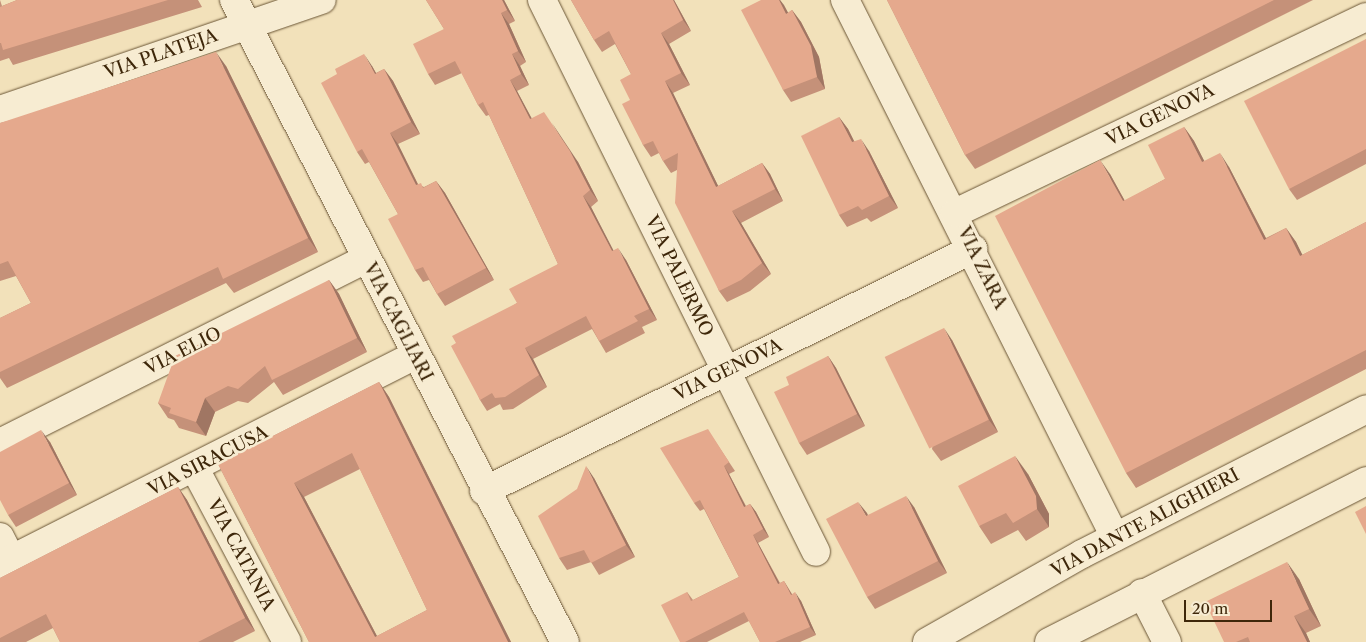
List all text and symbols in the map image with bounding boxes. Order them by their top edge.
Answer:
street label: VIA PLATEJA [101,24,221,84]
street label: VIA GENOVA [1102,79,1218,151]
street label: VIA PALERMO [640,212,718,340]
street label: VIA ZARA [953,223,1011,313]
street label: VIA CAGLIARI [359,259,437,385]
street label: VIA ELIO [141,322,225,380]
street label: VIA GENOVA [670,334,786,406]
street label: VIA SIRACUSA [144,421,272,501]
street label: VIA DANTE ALIGHIERI [1047,464,1243,582]
street label: VIA CATANIA [202,495,280,615]
scale bar [1186,590,1274,622]
text: 20 m [1192,599,1228,618]

